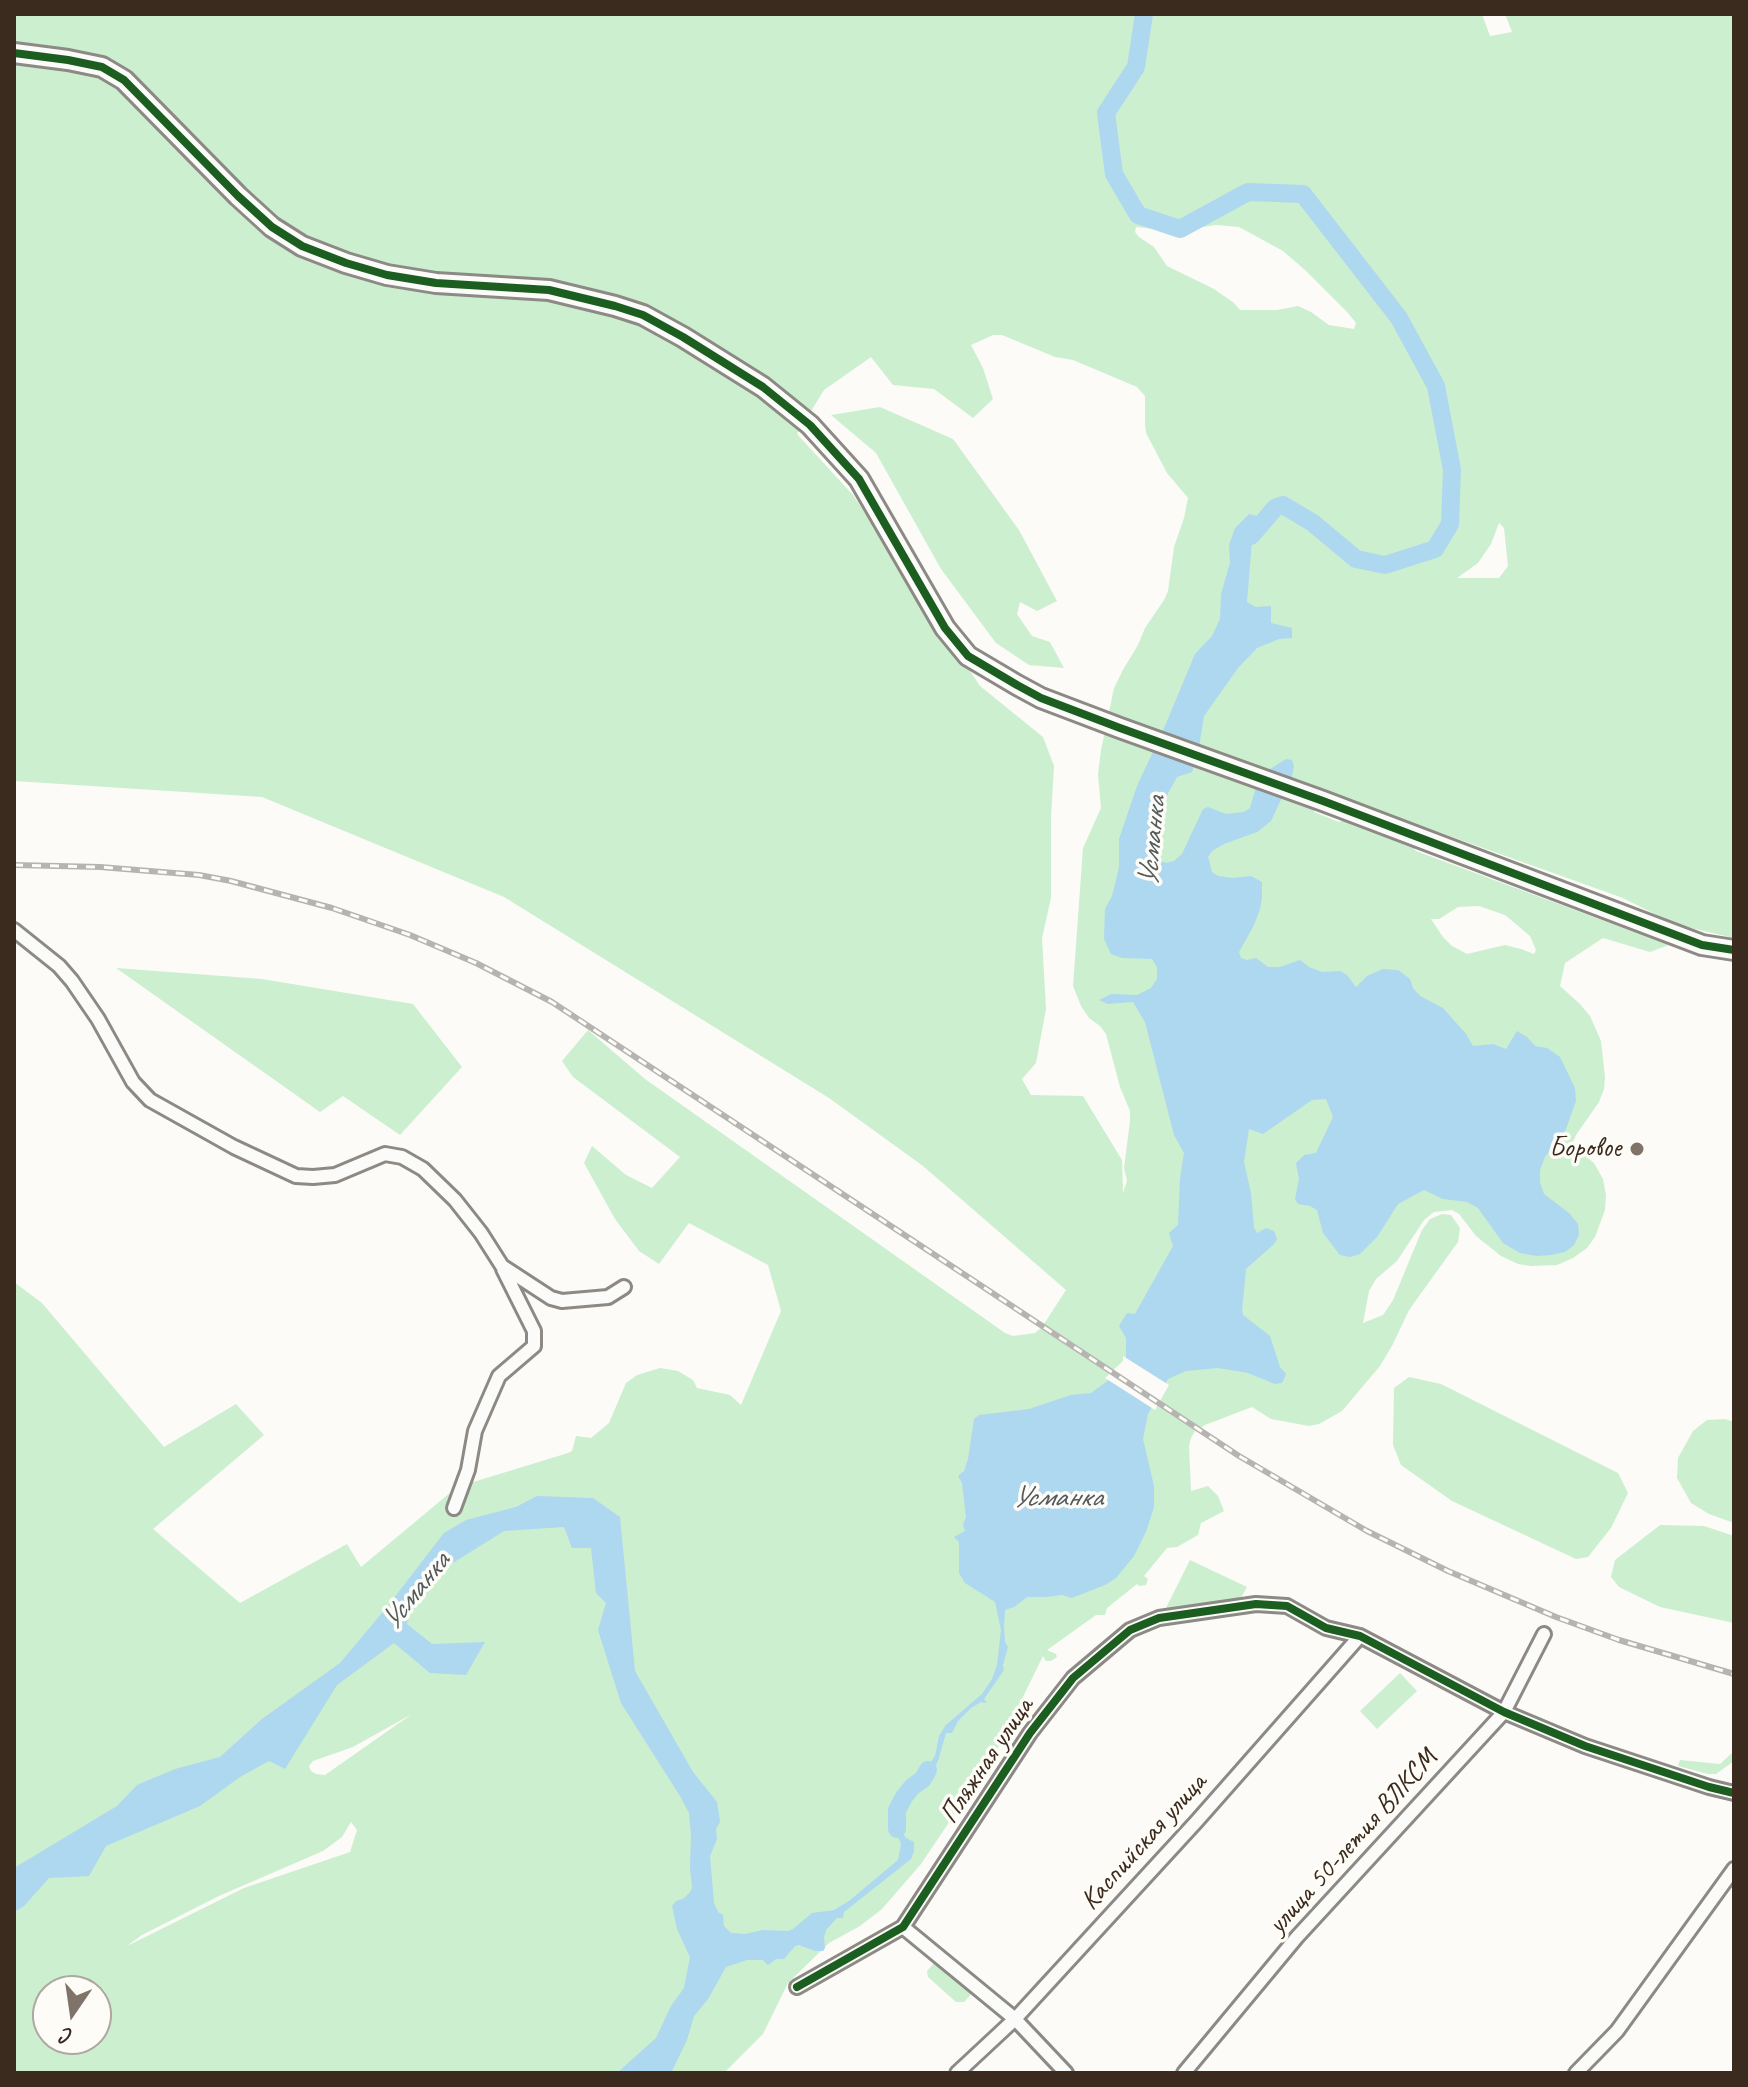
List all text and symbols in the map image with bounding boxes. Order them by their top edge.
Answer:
water label: Усманка [1131,796,1175,888]
place label: Боровое [1549,1132,1621,1166]
marker: Боровое [1628,1140,1646,1158]
water label: Усманка [1012,1480,1102,1516]
water label: Усманка [374,1546,458,1638]
street label: Пляжная улица [933,1692,1041,1830]
street label: улица 50-летия ВЛКСМ [1261,1743,1445,1941]
street label: Каспийская улица [1074,1767,1214,1917]
north arrow [32,1975,112,2055]
text: С [59,2022,75,2051]

